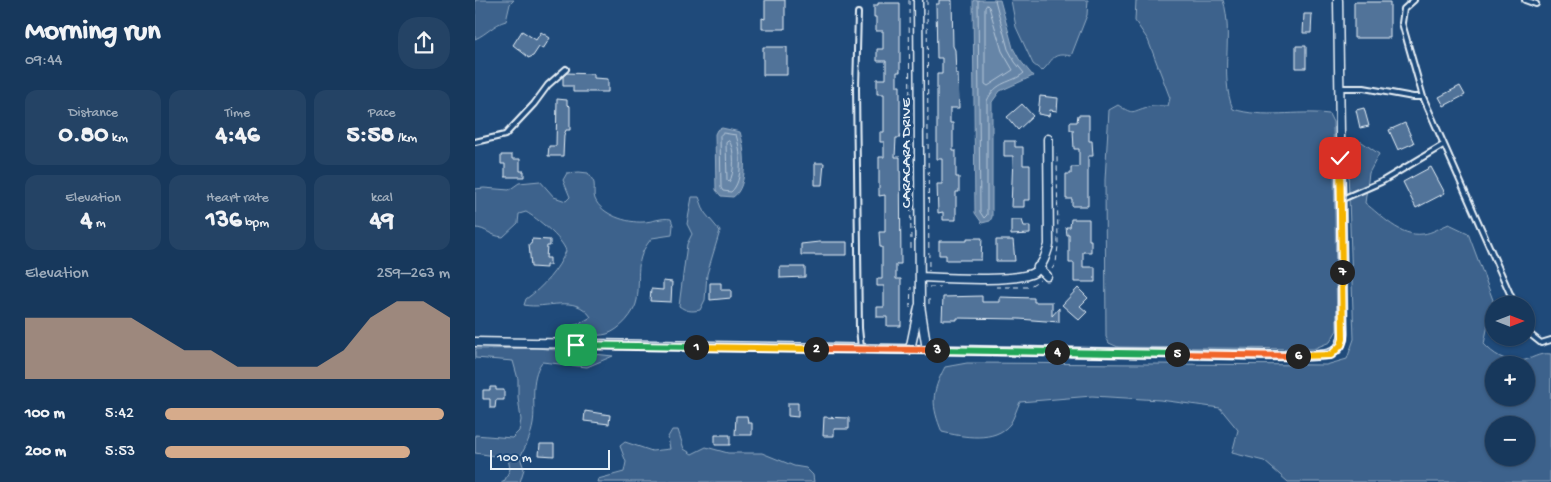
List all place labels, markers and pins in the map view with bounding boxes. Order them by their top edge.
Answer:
pin [1319,137,1361,179]
pin: 7 [1329,260,1355,284]
pin [555,324,597,366]
pin: 1 [683,334,709,360]
pin: 2 [803,336,829,362]
pin: 3 [925,338,949,362]
pin: 4 [1045,340,1069,364]
pin: 5 [1165,342,1189,366]
pin: 6 [1285,344,1311,368]

